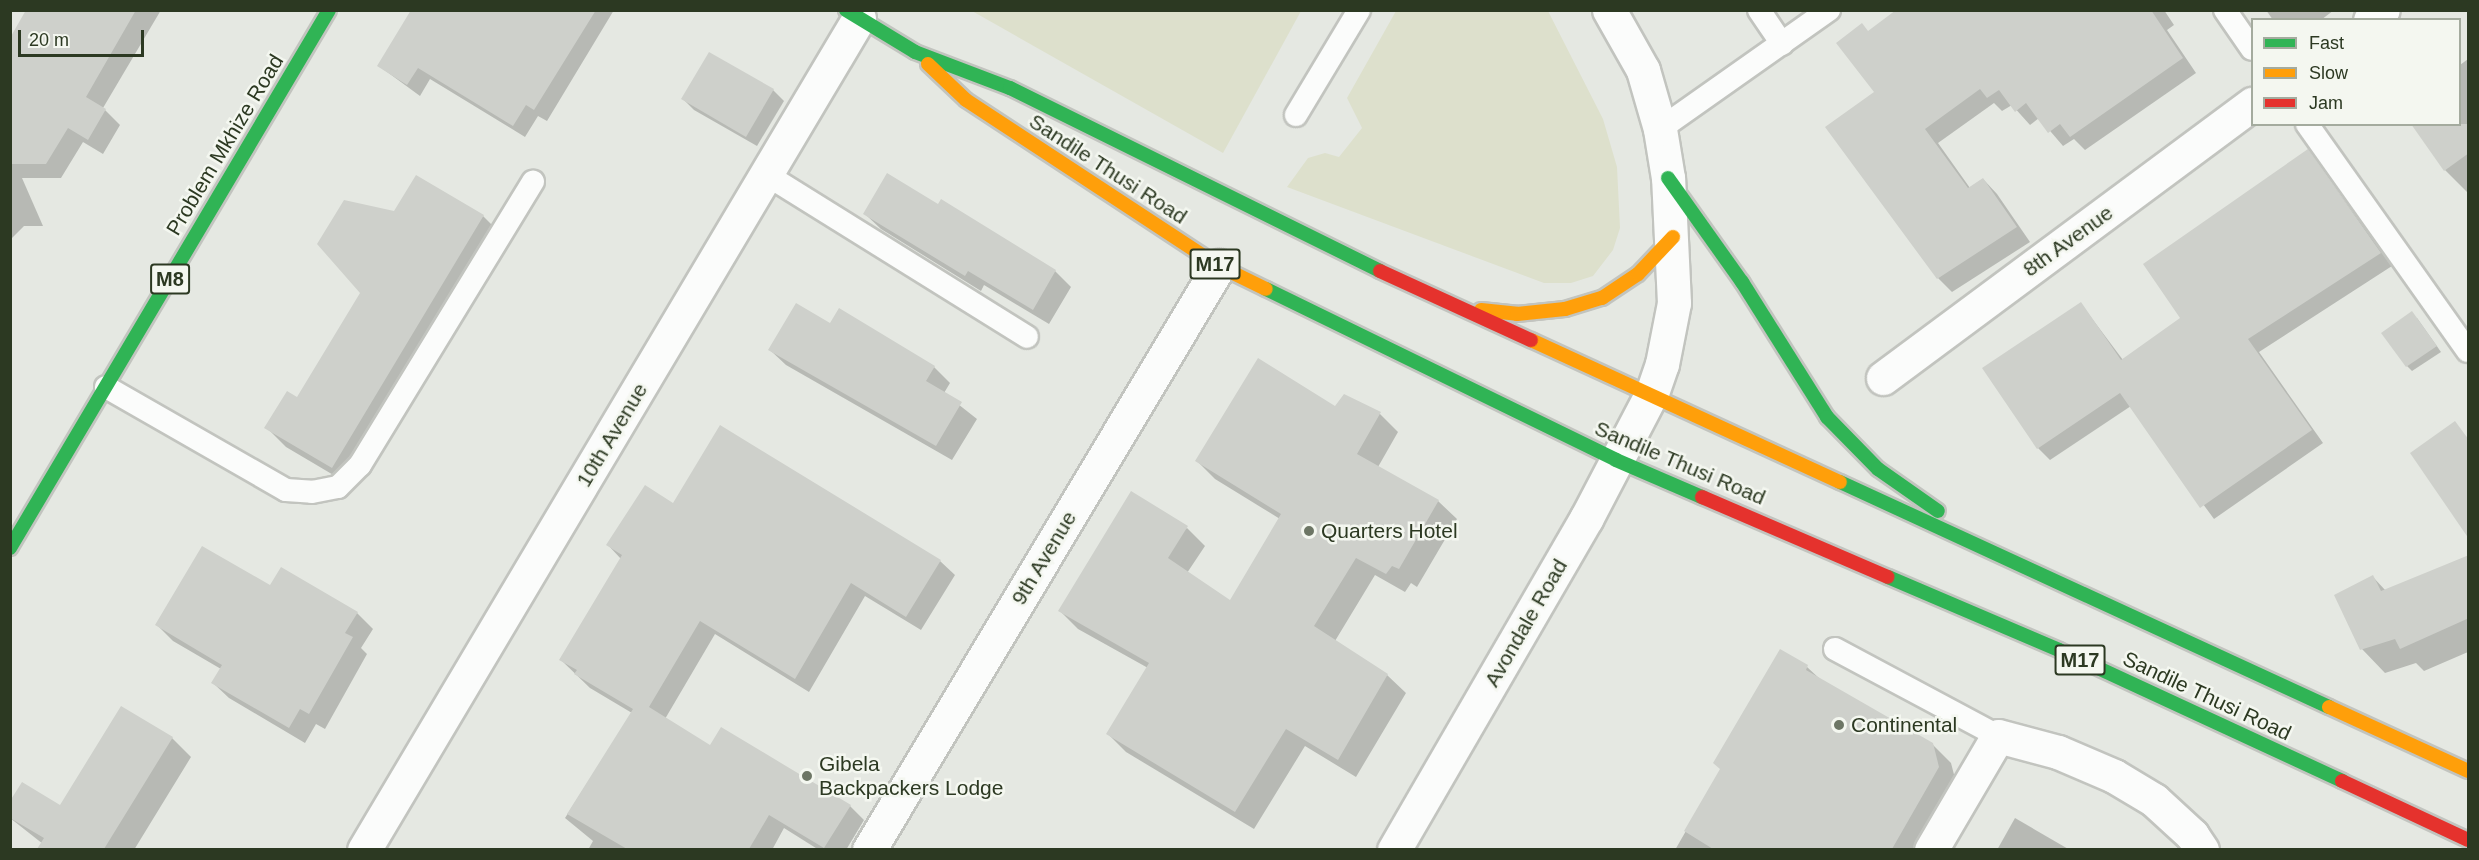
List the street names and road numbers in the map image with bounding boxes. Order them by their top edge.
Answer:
street label: Problem Mkhize Road [161,50,289,240]
street label: Sandile Thusi Road [1024,109,1192,229]
street label: 8th Avenue [2018,200,2118,282]
road number: M17 [1190,247,1240,281]
road number: M8 [149,262,191,296]
street label: 10th Avenue [571,378,653,492]
street label: Sandile Thusi Road [1591,416,1769,510]
street label: 9th Avenue [1006,506,1082,610]
street label: Avondale Road [1479,555,1573,691]
road number: M17 [2054,643,2106,677]
street label: Sandile Thusi Road [2119,646,2295,746]

